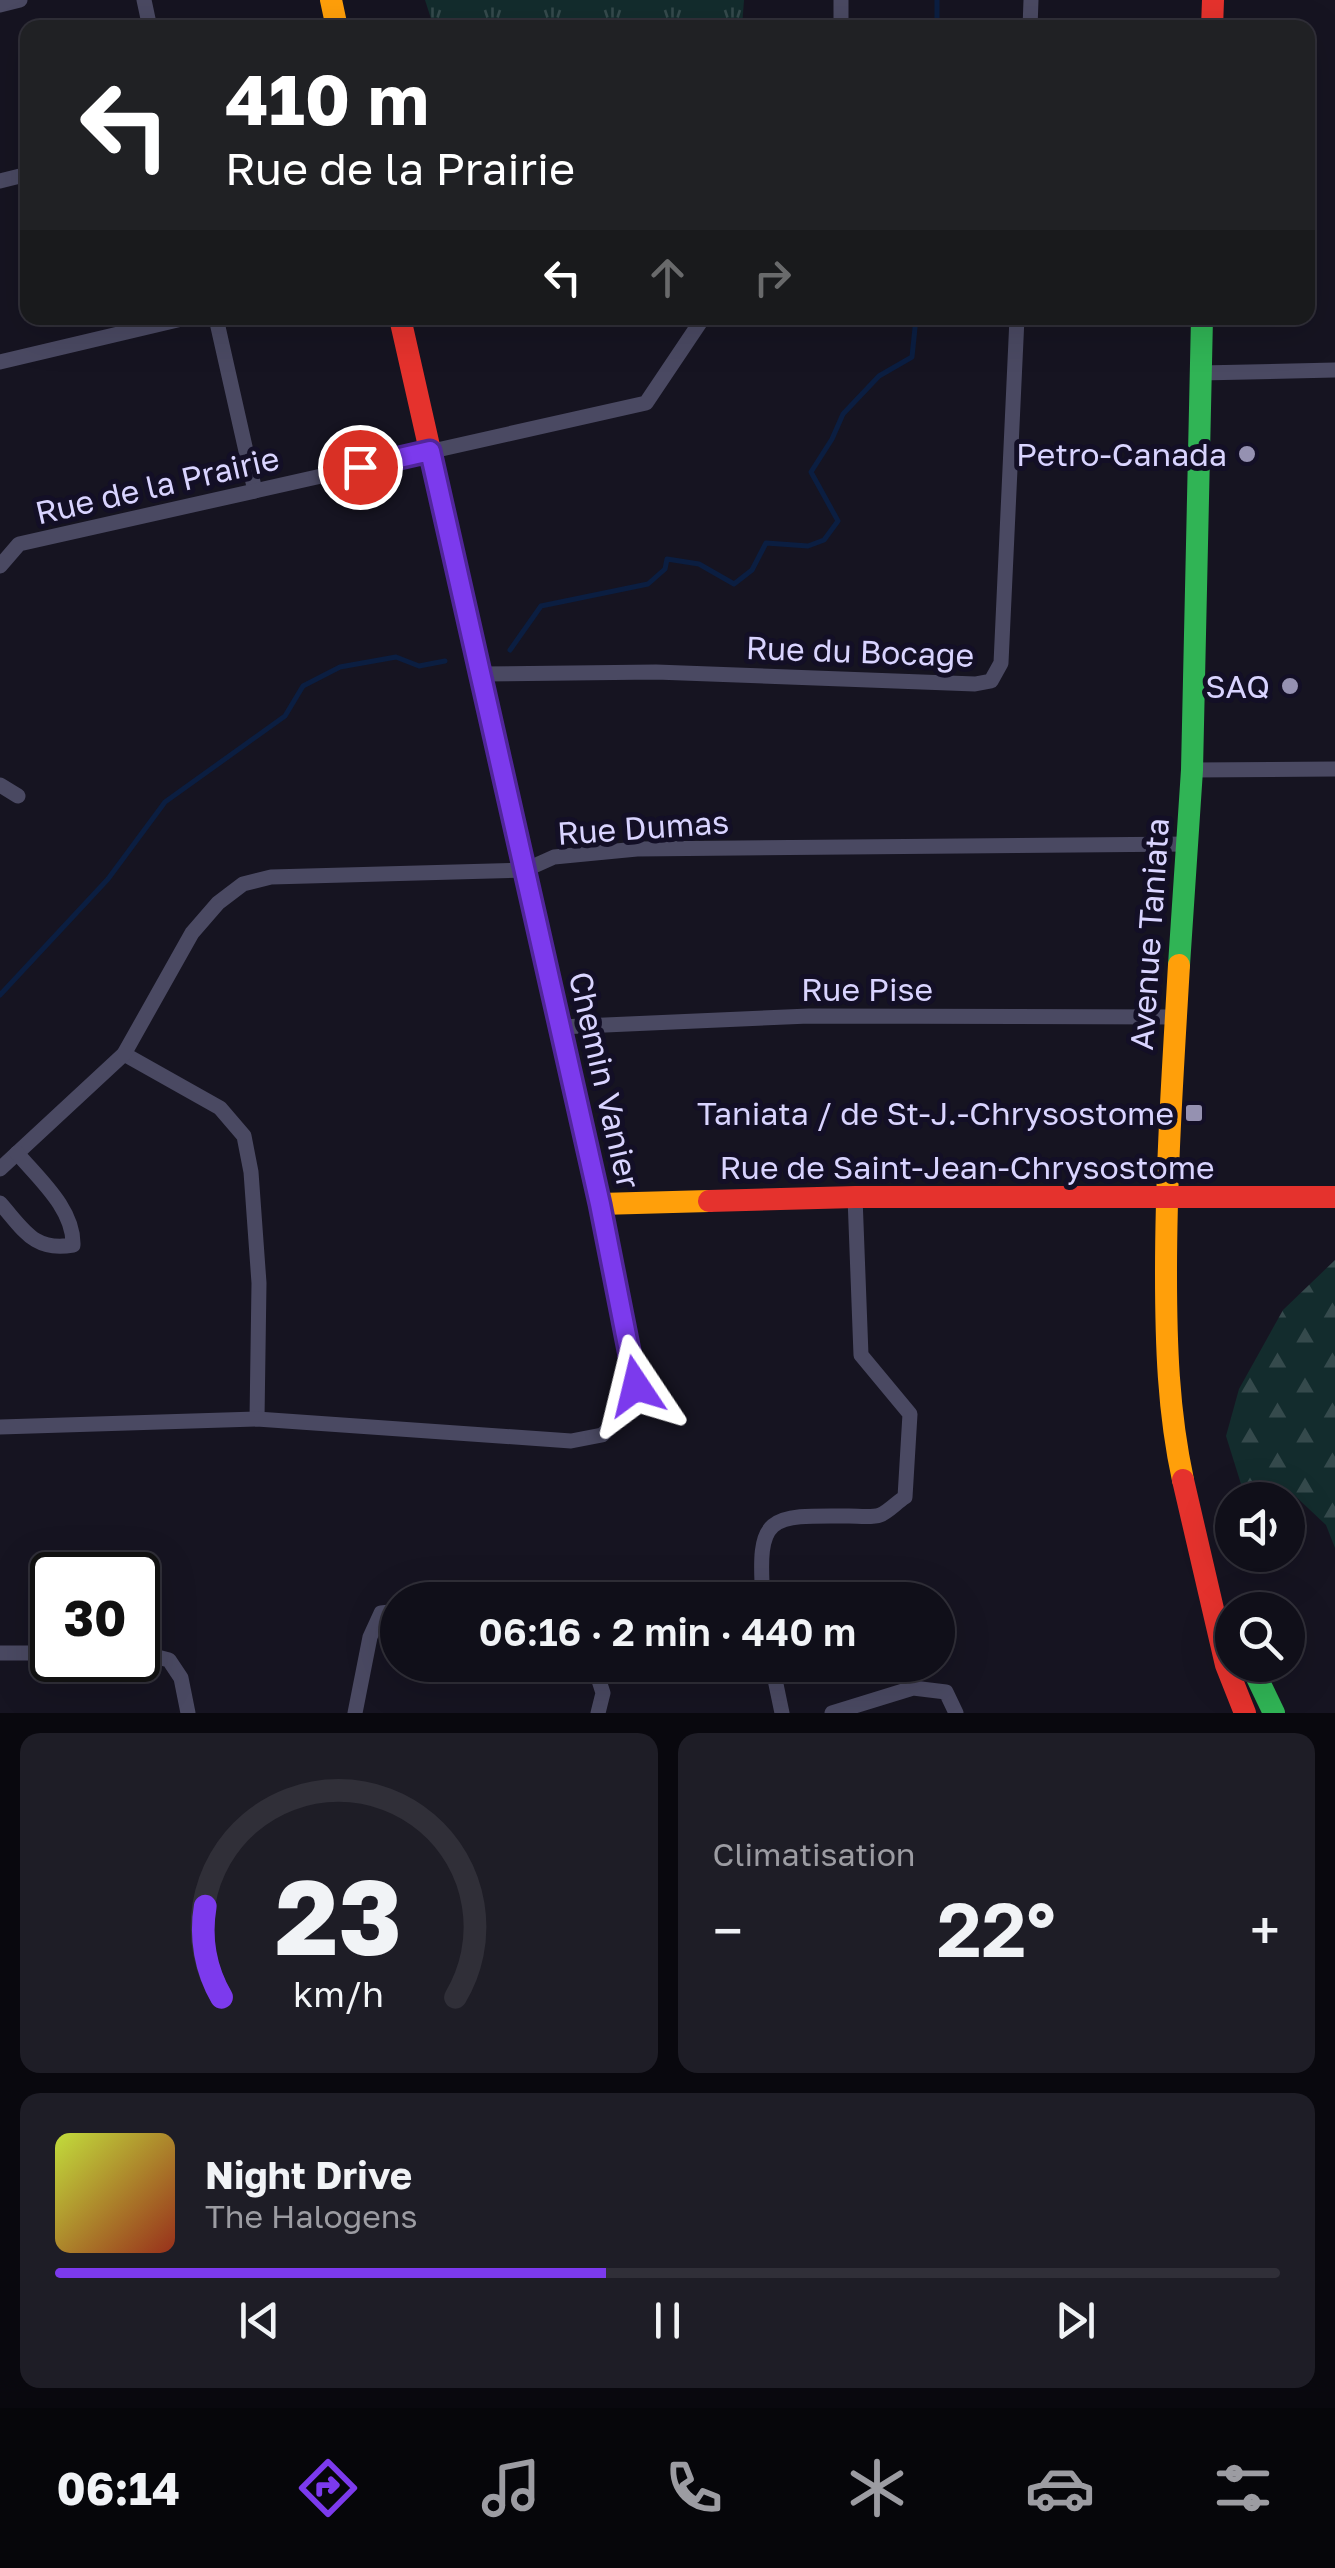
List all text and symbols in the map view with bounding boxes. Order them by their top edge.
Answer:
text: 410 m [225,56,429,140]
icon: left [60,60,190,190]
text: Rue de la Prairie [225,141,575,195]
icon: left [535,250,590,305]
icon: ahead [640,250,695,305]
icon: right [745,250,800,305]
pin [318,425,403,510]
place label: Petro-Canada [1016,435,1227,473]
street label: Rue de la Prairie [31,438,283,532]
icon: arrive [333,440,388,495]
marker: Petro-Canada [1236,443,1258,465]
street label: Rue du Bocage [745,628,975,674]
place label: SAQ [1205,667,1270,705]
marker: SAQ [1279,675,1301,697]
street label: Rue Dumas [556,802,730,852]
street label: Avenue Taniata [1122,817,1176,1051]
street label: Chemin Vanier [562,968,648,1192]
street label: Rue Pise [801,970,933,1008]
place label: Taniata / de St-J.-Chrysostome [697,1094,1174,1132]
marker: Taniata / de St-J.-Chrysostome [1183,1102,1205,1124]
street label: Rue de Saint-Jean-Chrysostome [719,1148,1215,1186]
position arrow [584,1334,688,1438]
map controls [1215,1482,1305,1682]
button: sound [1215,1482,1305,1572]
speed limit sign: 30 [30,1552,160,1682]
button: search [1215,1592,1305,1682]
text: 06:16 · 2 min · 440 m [479,1609,856,1654]
text: Climatisation [713,1835,916,1873]
text: 23 [275,1853,402,1978]
text: 22° [937,1883,1056,1974]
text: − [713,1897,743,1963]
text: + [1250,1897,1280,1963]
text: km/h [293,1972,384,2015]
text: Night Drive [205,2152,412,2197]
text: The Halogens [205,2197,417,2235]
icon: previous [232,2293,287,2348]
icon: pause [640,2293,695,2348]
icon: next [1048,2293,1103,2348]
icon: directions [293,2453,363,2523]
icon: music [476,2453,546,2523]
icon: phone [659,2453,729,2523]
icon: climate [842,2453,912,2523]
icon: car [1025,2453,1095,2523]
icon: filters [1208,2453,1278,2523]
text: 06:14 [57,2461,180,2515]

